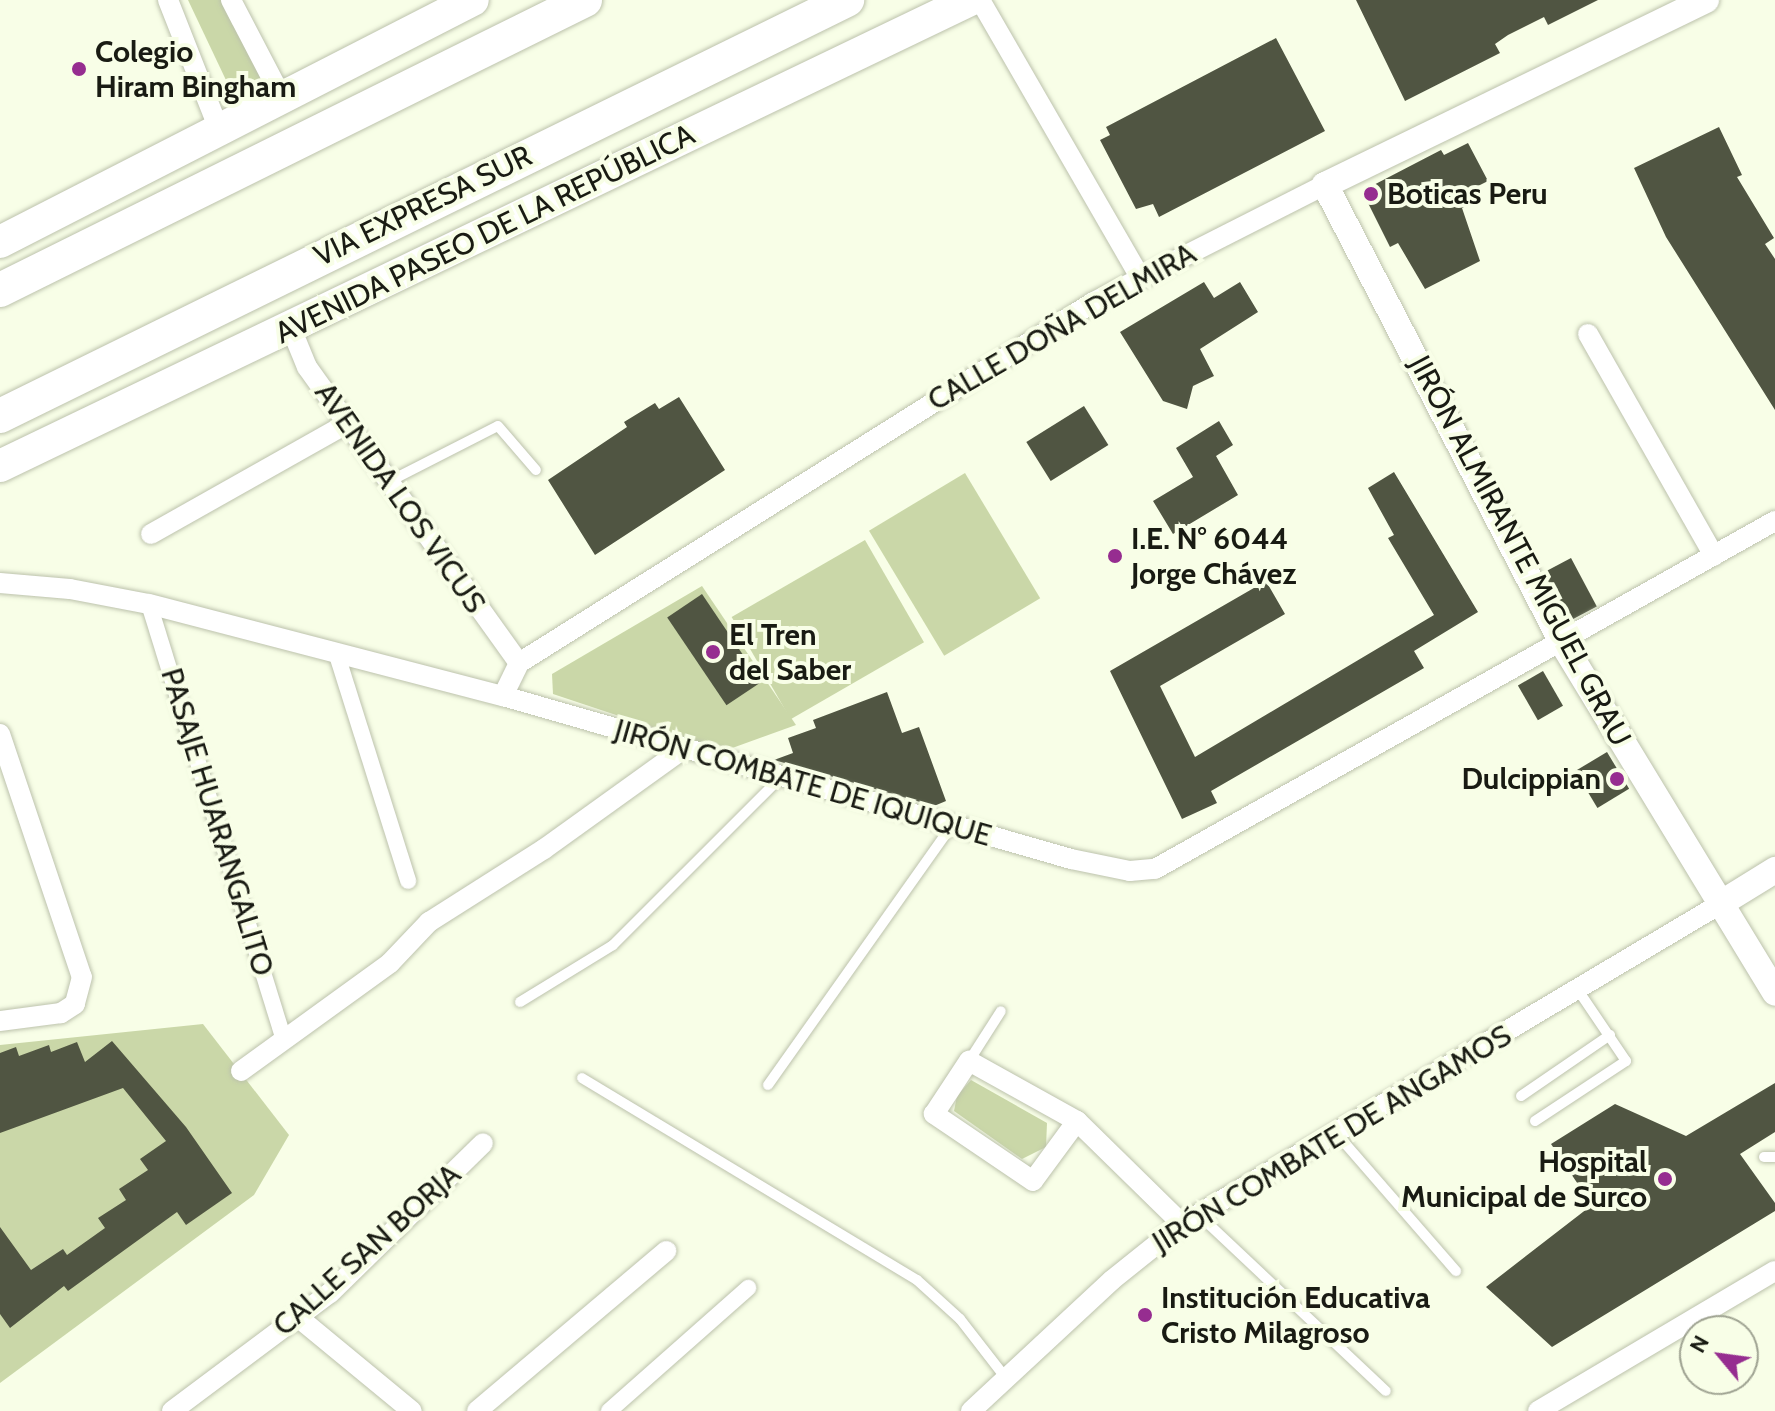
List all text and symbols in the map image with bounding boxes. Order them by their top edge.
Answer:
place label: Colegio Hiram Bingham [95,34,296,104]
marker: Colegio Hiram Bingham [70,60,88,78]
street label: AVENIDA PASEO DE LA REPÚBLICA [269,117,701,351]
street label: VIA EXPRESA SUR [308,138,538,274]
place label: Boticas Peru [1387,176,1548,212]
marker: Boticas Peru [1362,185,1380,203]
street label: CALLE DOÑA DELMIRA [922,236,1202,418]
street label: JIRÓN ALMIRANTE MIGUEL GRAU [1402,350,1638,752]
street label: AVENIDA LOS VICUS [307,376,493,620]
place label: I.E. N° 6044 Jorge Chávez [1131,521,1296,592]
marker: I.E. N° 6044 Jorge Chávez [1106,547,1124,565]
place label: El Tren del Saber [729,617,851,688]
marker: El Tren del Saber [704,643,722,661]
street label: PASAJE HUARANGALITO [153,664,281,980]
street label: JIRÓN COMBATE DE IQUIQUE [610,712,996,854]
place label: Dulcippian [1461,761,1601,797]
marker: Dulcippian [1608,770,1626,788]
street label: JIRÓN COMBATE DE ANGAMOS [1146,1017,1518,1261]
place label: Hospital Municipal de Surco [1401,1144,1647,1214]
street label: CALLE SAN BORJA [266,1156,468,1344]
marker: Hospital Municipal de Surco [1654,1168,1676,1190]
place label: Institución Educativa Cristo Milagroso [1161,1280,1430,1350]
marker: Institución Educativa Cristo Milagroso [1136,1306,1154,1324]
north arrow [1679,1315,1759,1395]
text: N [1684,1331,1715,1357]

